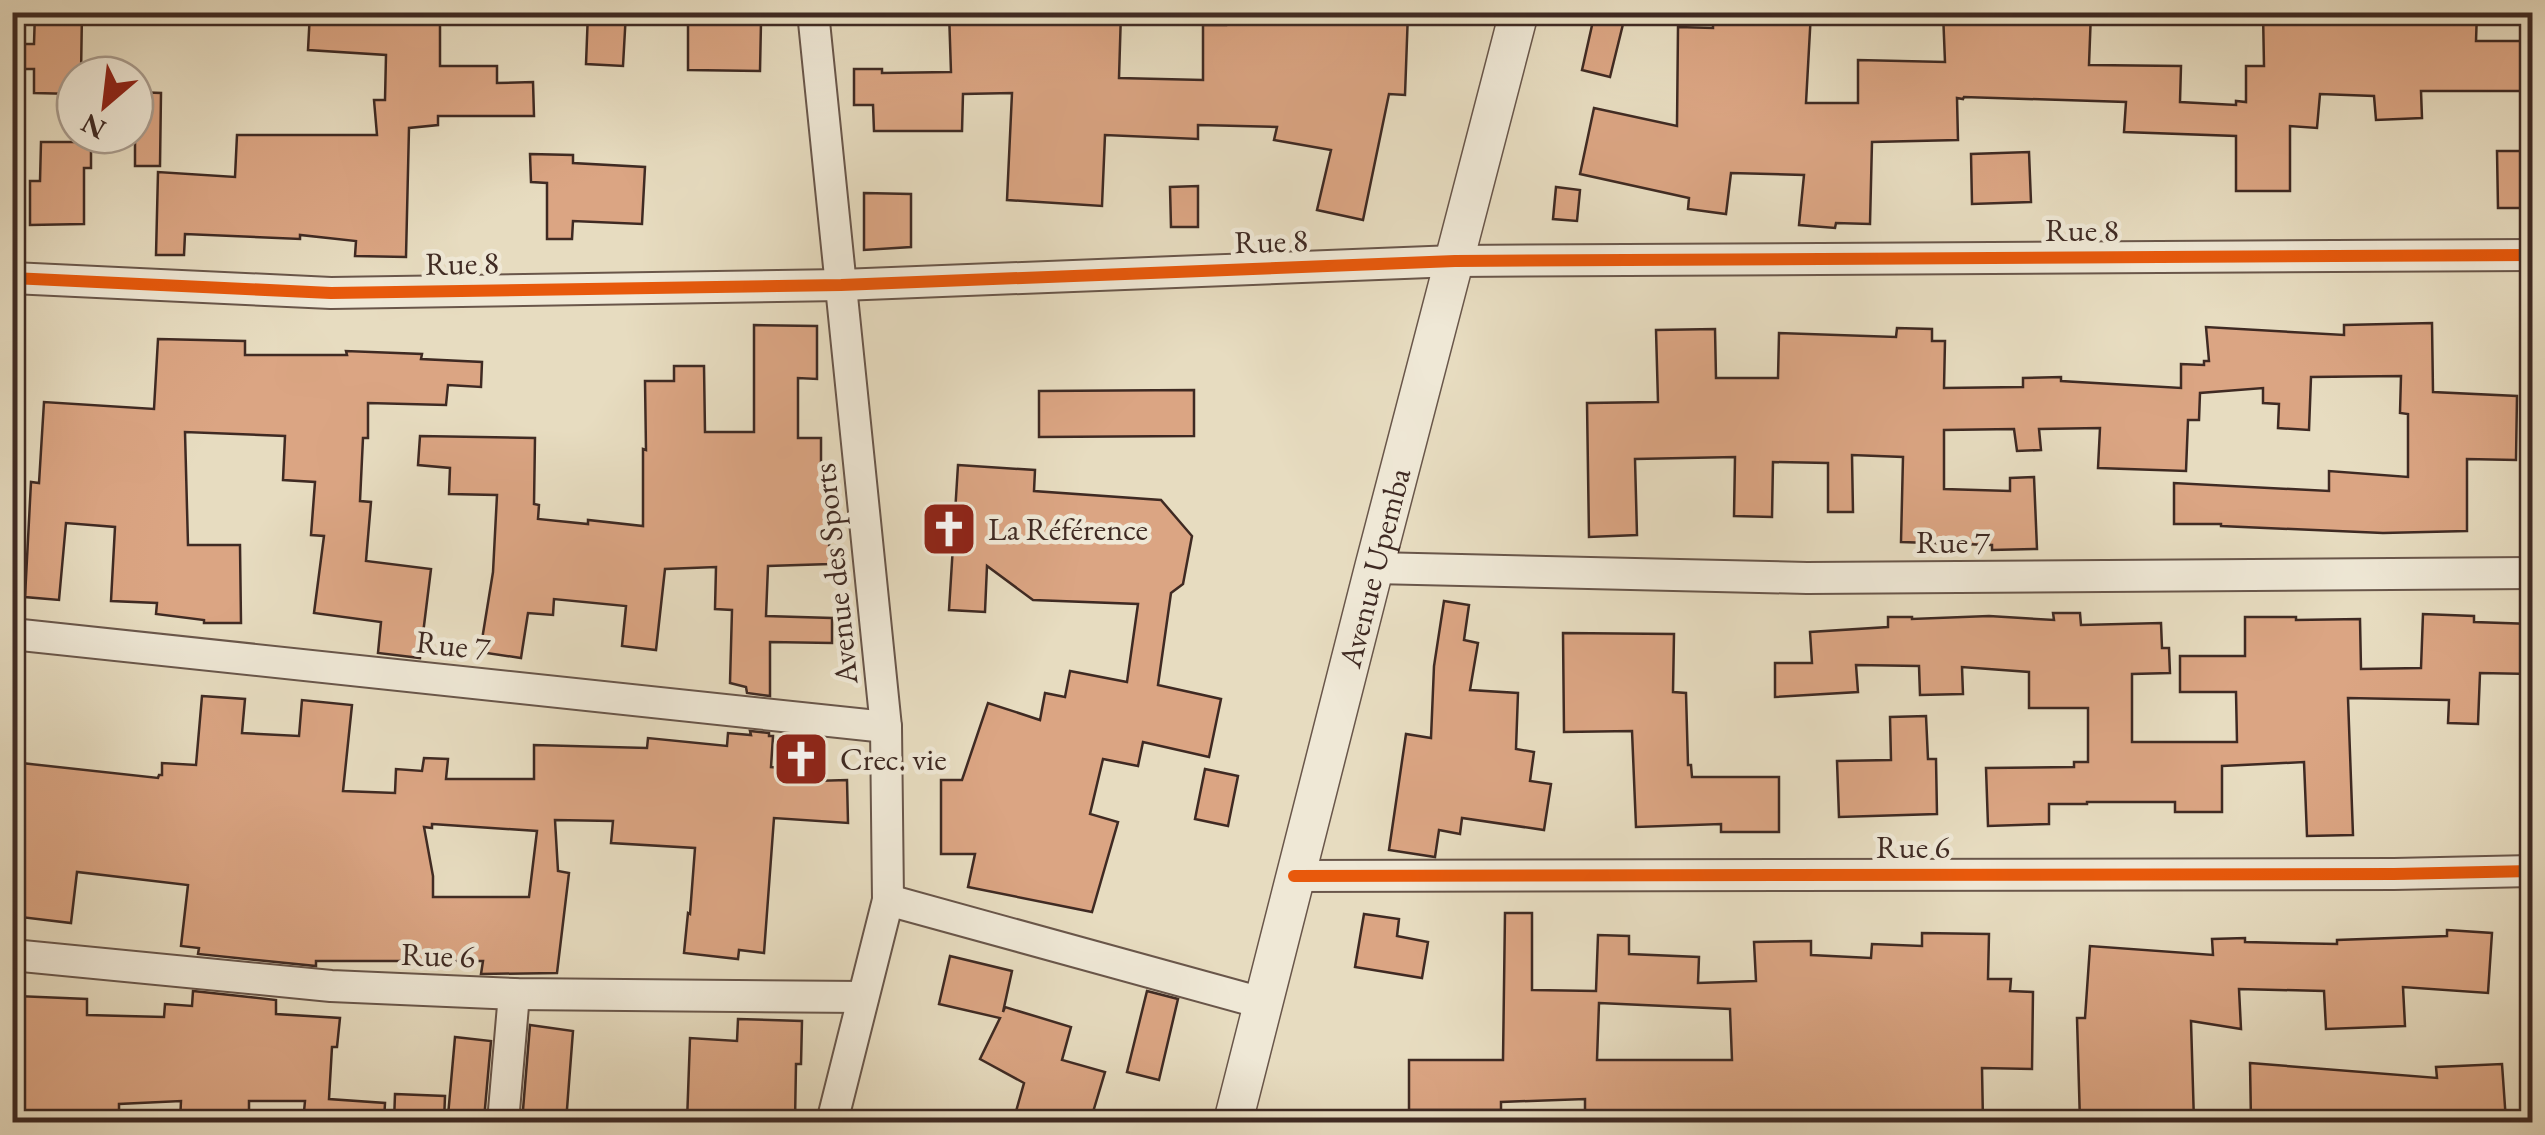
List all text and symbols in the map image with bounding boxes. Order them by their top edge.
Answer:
north arrow [55,55,155,155]
text: N [75,106,112,148]
street label: Rue 8 [2045,209,2119,251]
street label: Rue 8 [1233,219,1309,263]
street label: Rue 8 [425,241,499,285]
street label: Avenue des Sports [803,461,868,688]
street label: Avenue Upemba [1328,463,1420,673]
church icon: La Référence [919,499,979,559]
place label: La Référence [988,508,1148,550]
street label: Rue 7 [1916,521,1991,563]
street label: Rue 7 [414,620,493,670]
church icon: Crec. vie [771,729,831,789]
place label: Crec. vie [840,738,947,780]
street label: Rue 6 [1876,826,1950,868]
street label: Rue 6 [400,933,476,977]

